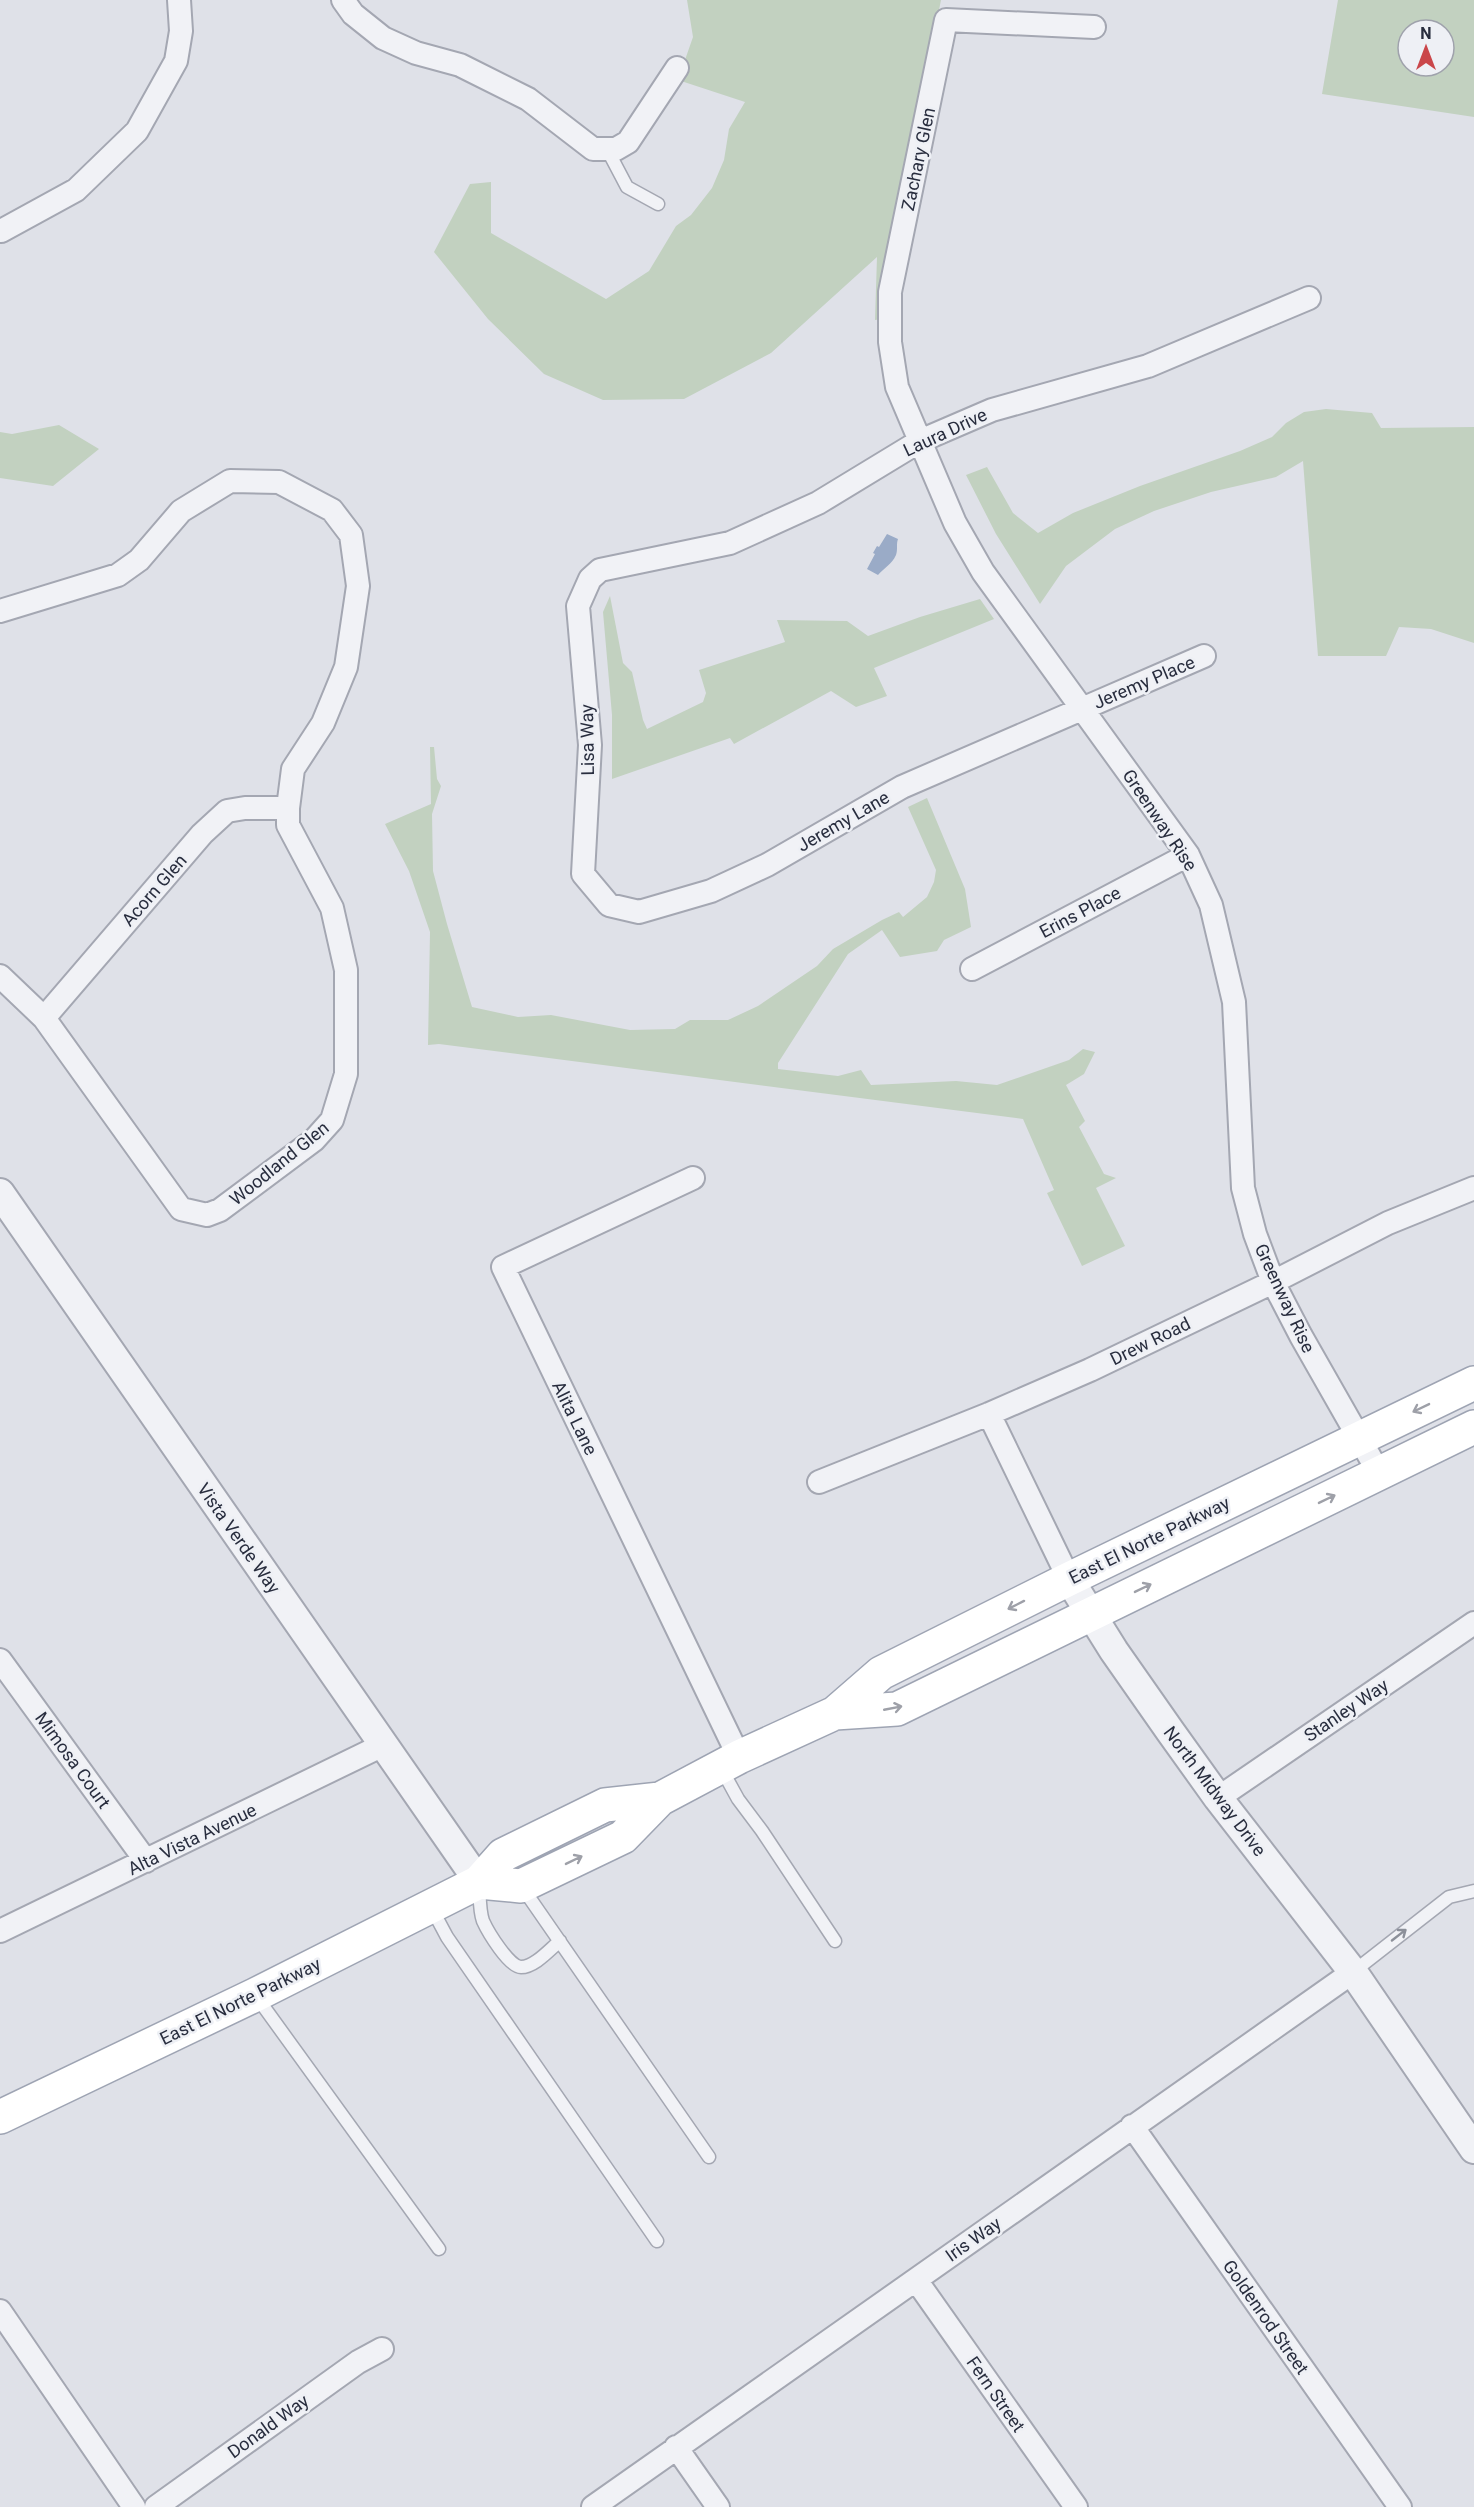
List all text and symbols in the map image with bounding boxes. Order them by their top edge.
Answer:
north arrow [1396,18,1456,78]
text: N [1420,24,1432,43]
street label: Zachary Glen [897,105,939,213]
street label: Laura Drive [900,403,990,461]
street label: Jeremy Place [1090,651,1198,713]
street label: Lisa Way [576,704,598,776]
street label: Greenway Rise [1118,765,1202,875]
street label: Jeremy Lane [793,786,893,856]
street label: Acorn Glen [117,850,191,930]
street label: Erins Place [1036,882,1124,942]
street label: Woodland Glen [225,1117,333,1209]
street label: Greenway Rise [1251,1240,1319,1356]
street label: Drew Road [1106,1313,1194,1369]
street label: Alita Lane [548,1378,602,1458]
one-way arrow [1413,1403,1431,1415]
street label: Vista Verde Way [193,1479,285,1598]
street label: East El Norte Parkway [1065,1492,1233,1588]
one-way arrow [1318,1492,1336,1504]
one-way arrow [1134,1582,1152,1594]
one-way arrow [1008,1600,1026,1611]
street label: Stanley Way [1300,1674,1392,1746]
one-way arrow [883,1702,902,1713]
street label: Mimosa Court [31,1708,115,1812]
street label: North Midway Drive [1159,1722,1271,1860]
street label: Alta Vista Avenue [124,1799,260,1879]
one-way arrow [565,1854,583,1866]
one-way arrow [1390,1929,1406,1942]
street label: East El Norte Parkway [156,1953,324,2049]
street label: Iris Way [941,2212,1005,2266]
street label: Goldenrod Street [1219,2256,1313,2378]
street label: Fern Street [962,2352,1030,2436]
street label: Donald Way [224,2389,313,2462]

